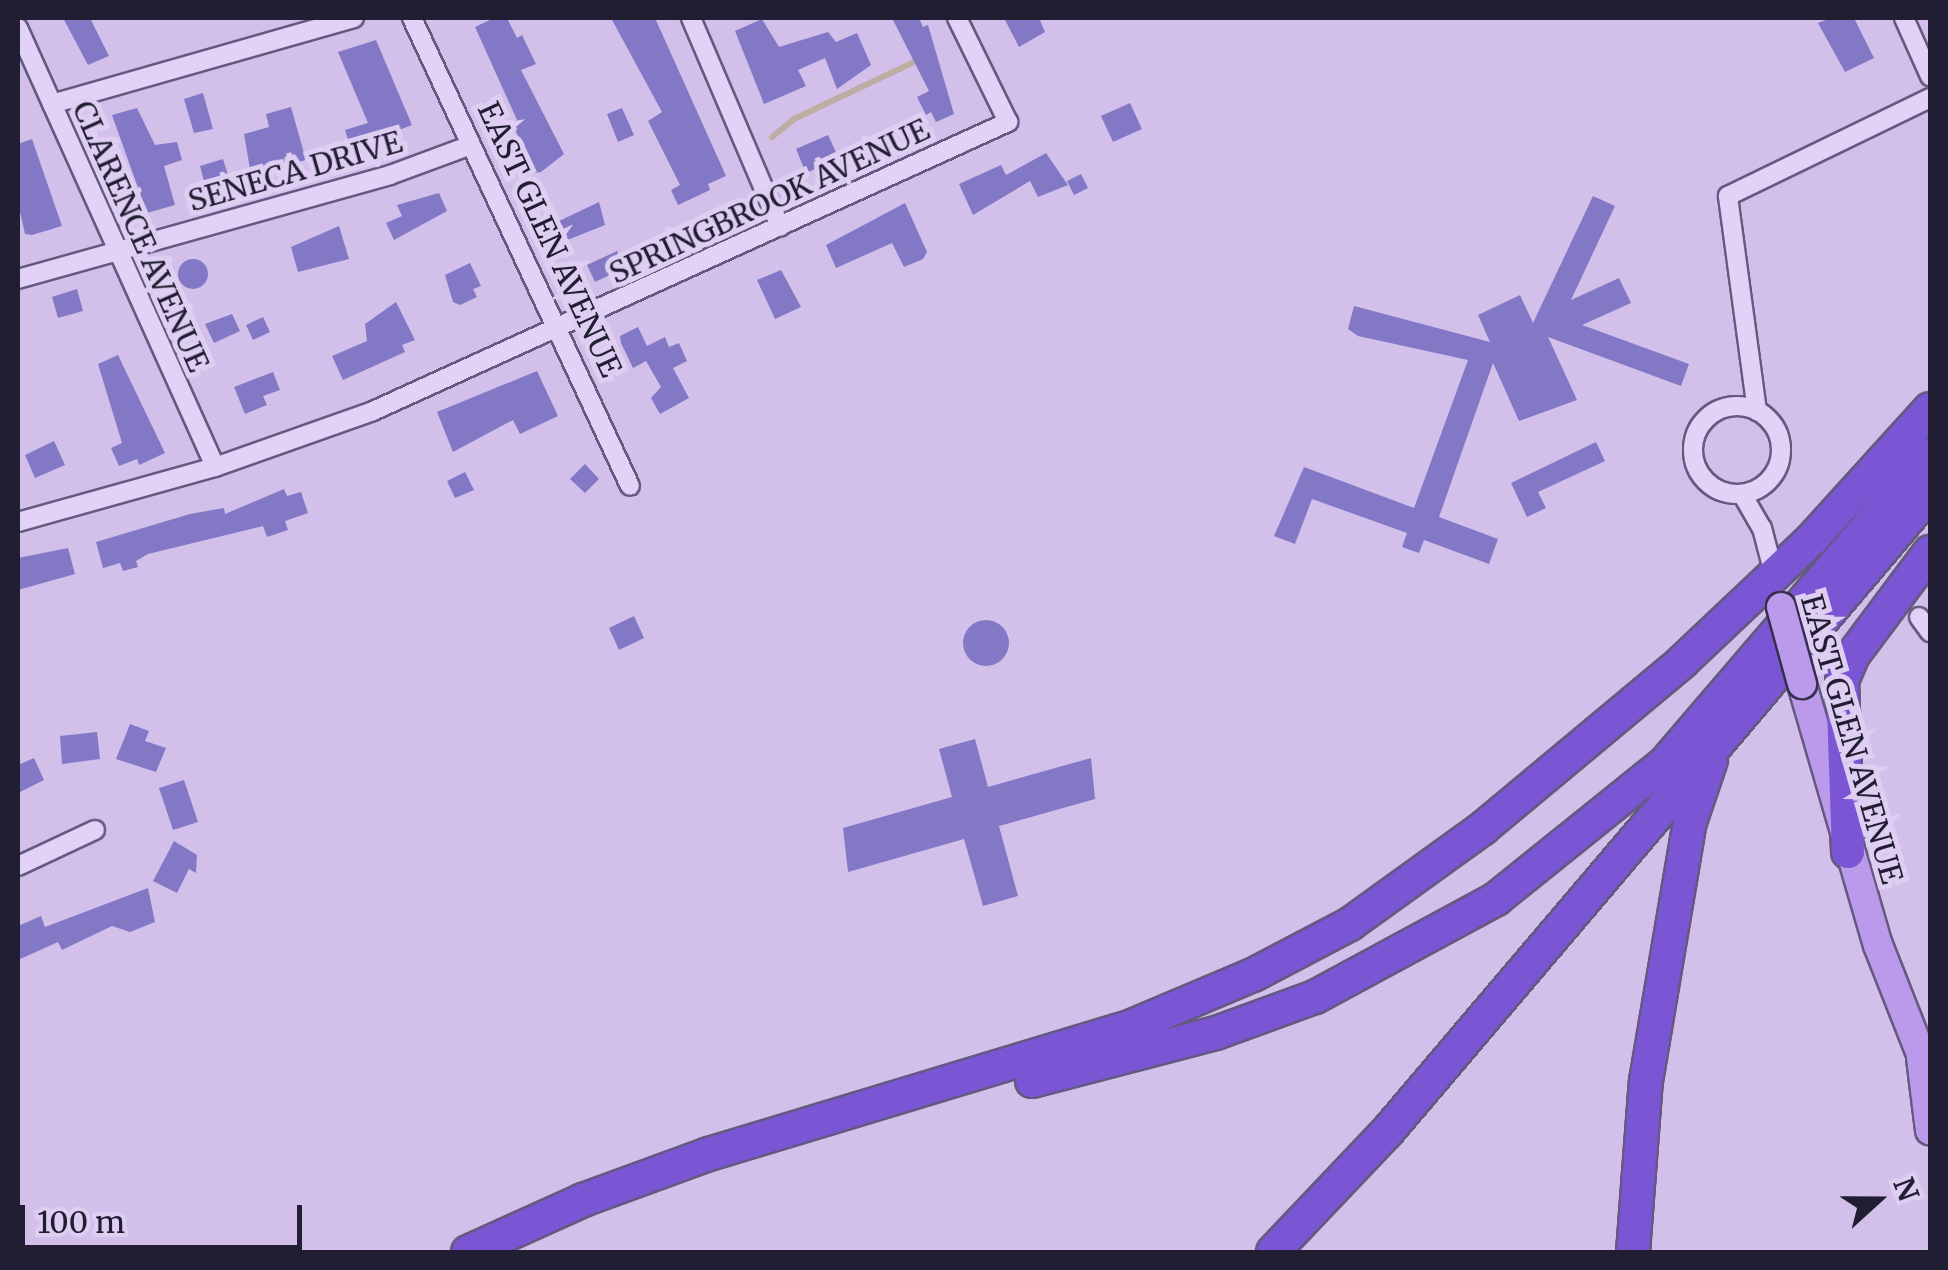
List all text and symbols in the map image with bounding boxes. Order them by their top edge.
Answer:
street label: CLARENCE AVENUE [65,95,217,377]
street label: EAST GLEN AVENUE [471,96,629,382]
street label: SPRINGBROOK AVENUE [603,111,935,291]
street label: SENECA DRIVE [184,123,406,219]
street label: EAST GLEN AVENUE [1794,590,1910,888]
north arrow [1828,1150,1928,1250]
text: N [1885,1172,1927,1206]
scale bar [25,1185,308,1247]
text: 100 m [37,1203,125,1241]

